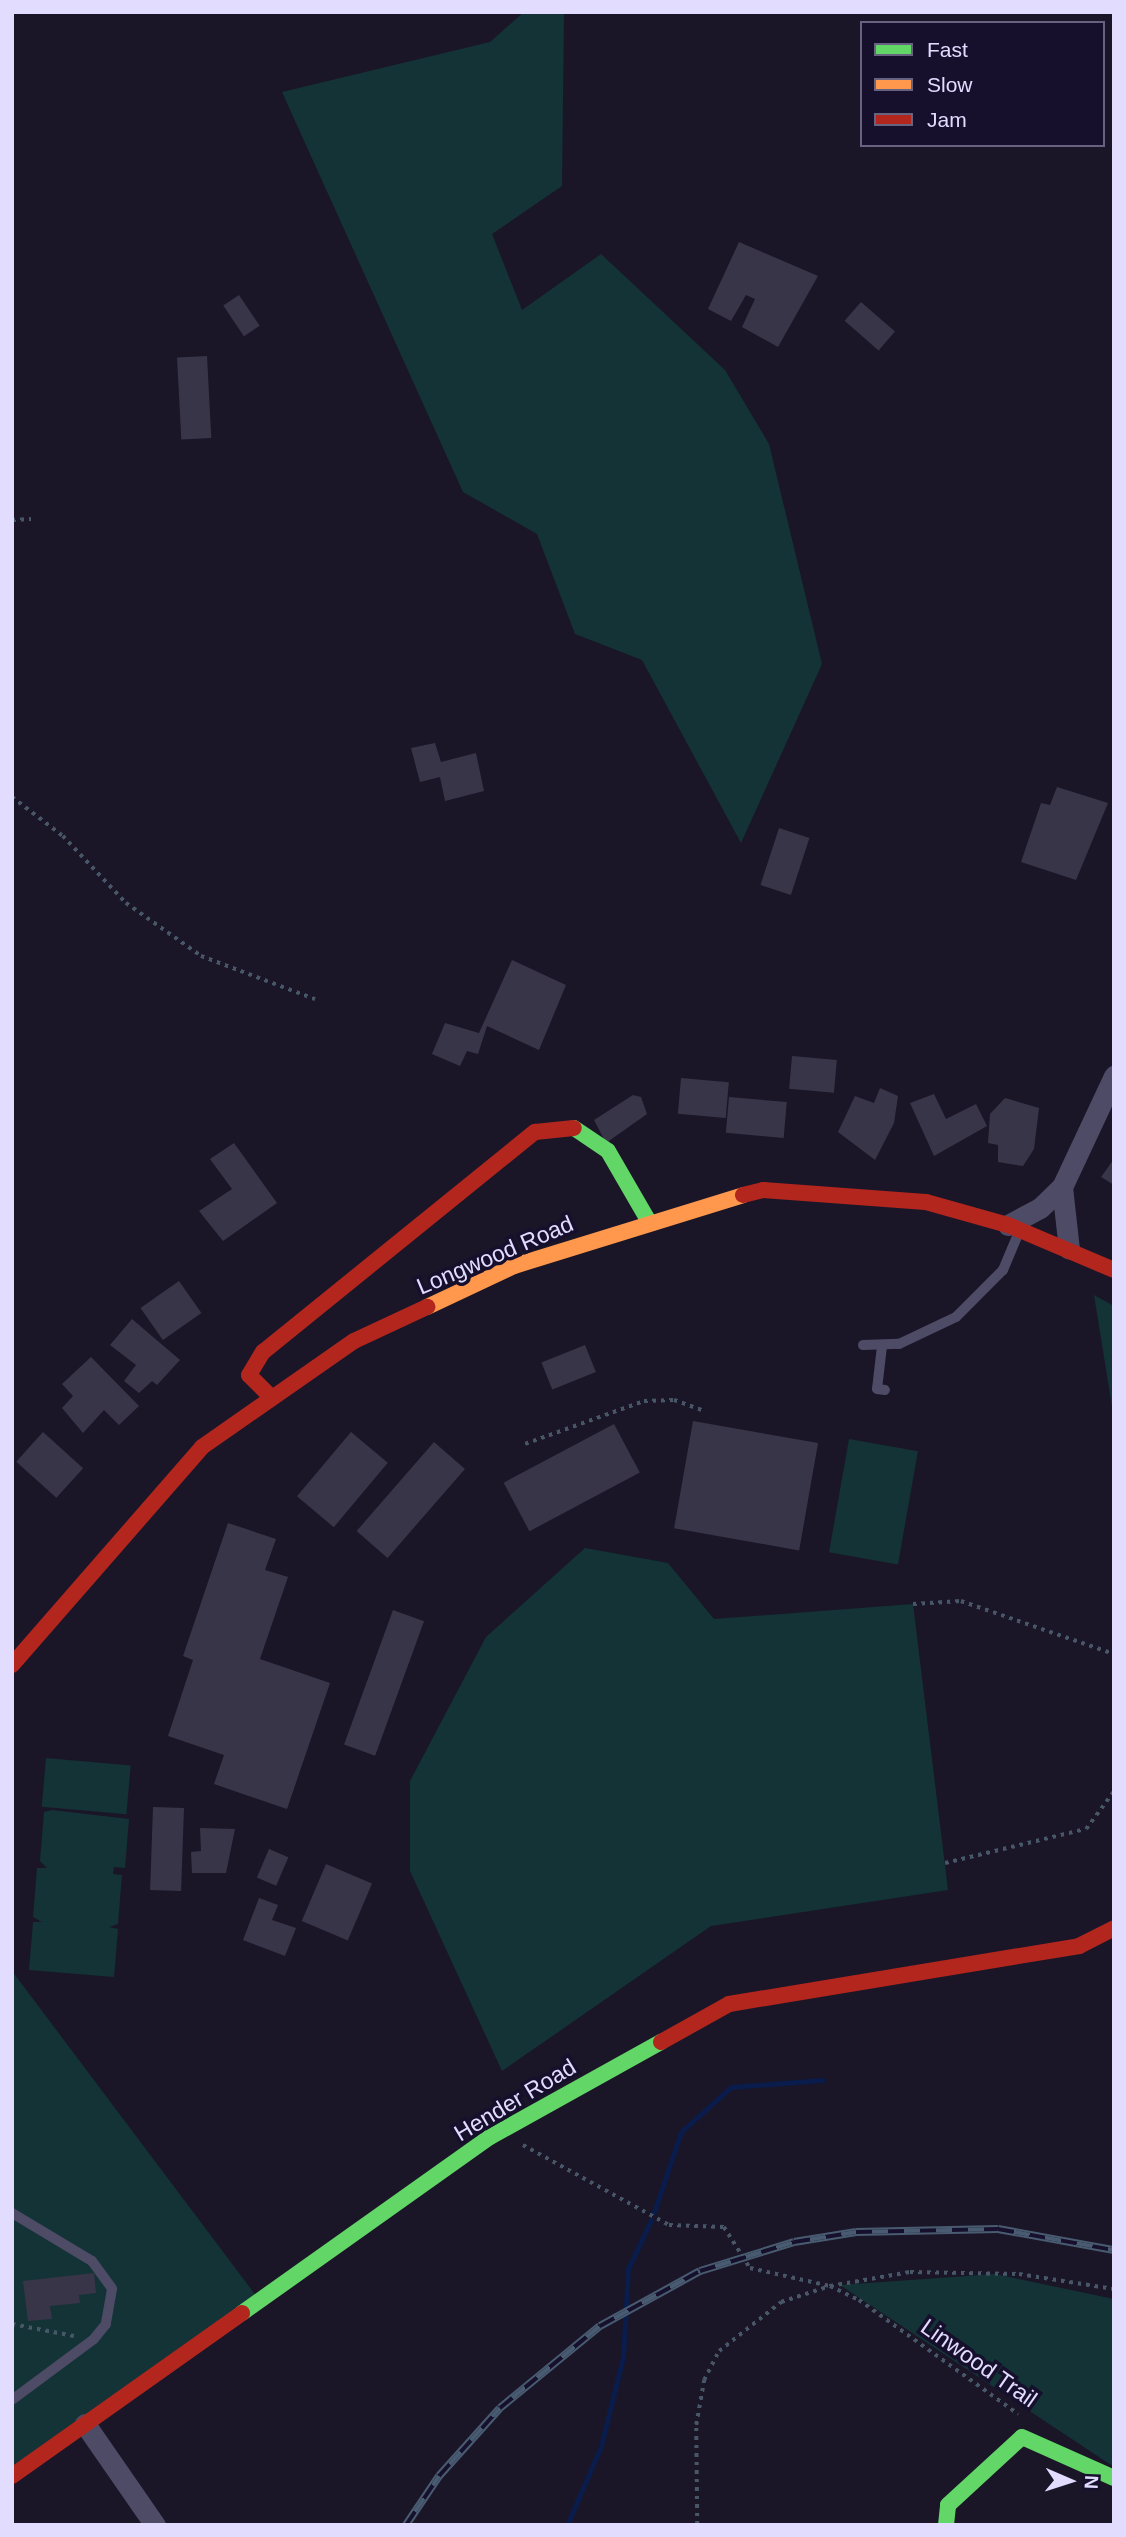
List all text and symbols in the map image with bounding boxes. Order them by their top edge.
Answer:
legend [860,21,1105,147]
text: Fast [927,38,968,61]
text: Slow [927,73,973,96]
text: Jam [927,108,967,131]
street label: Longwood Road [413,1210,577,1300]
street label: Hender Road [449,2053,581,2147]
street label: Linwood Trail [915,2313,1043,2413]
north arrow [1035,2446,1105,2516]
text: N [1081,2475,1102,2490]

